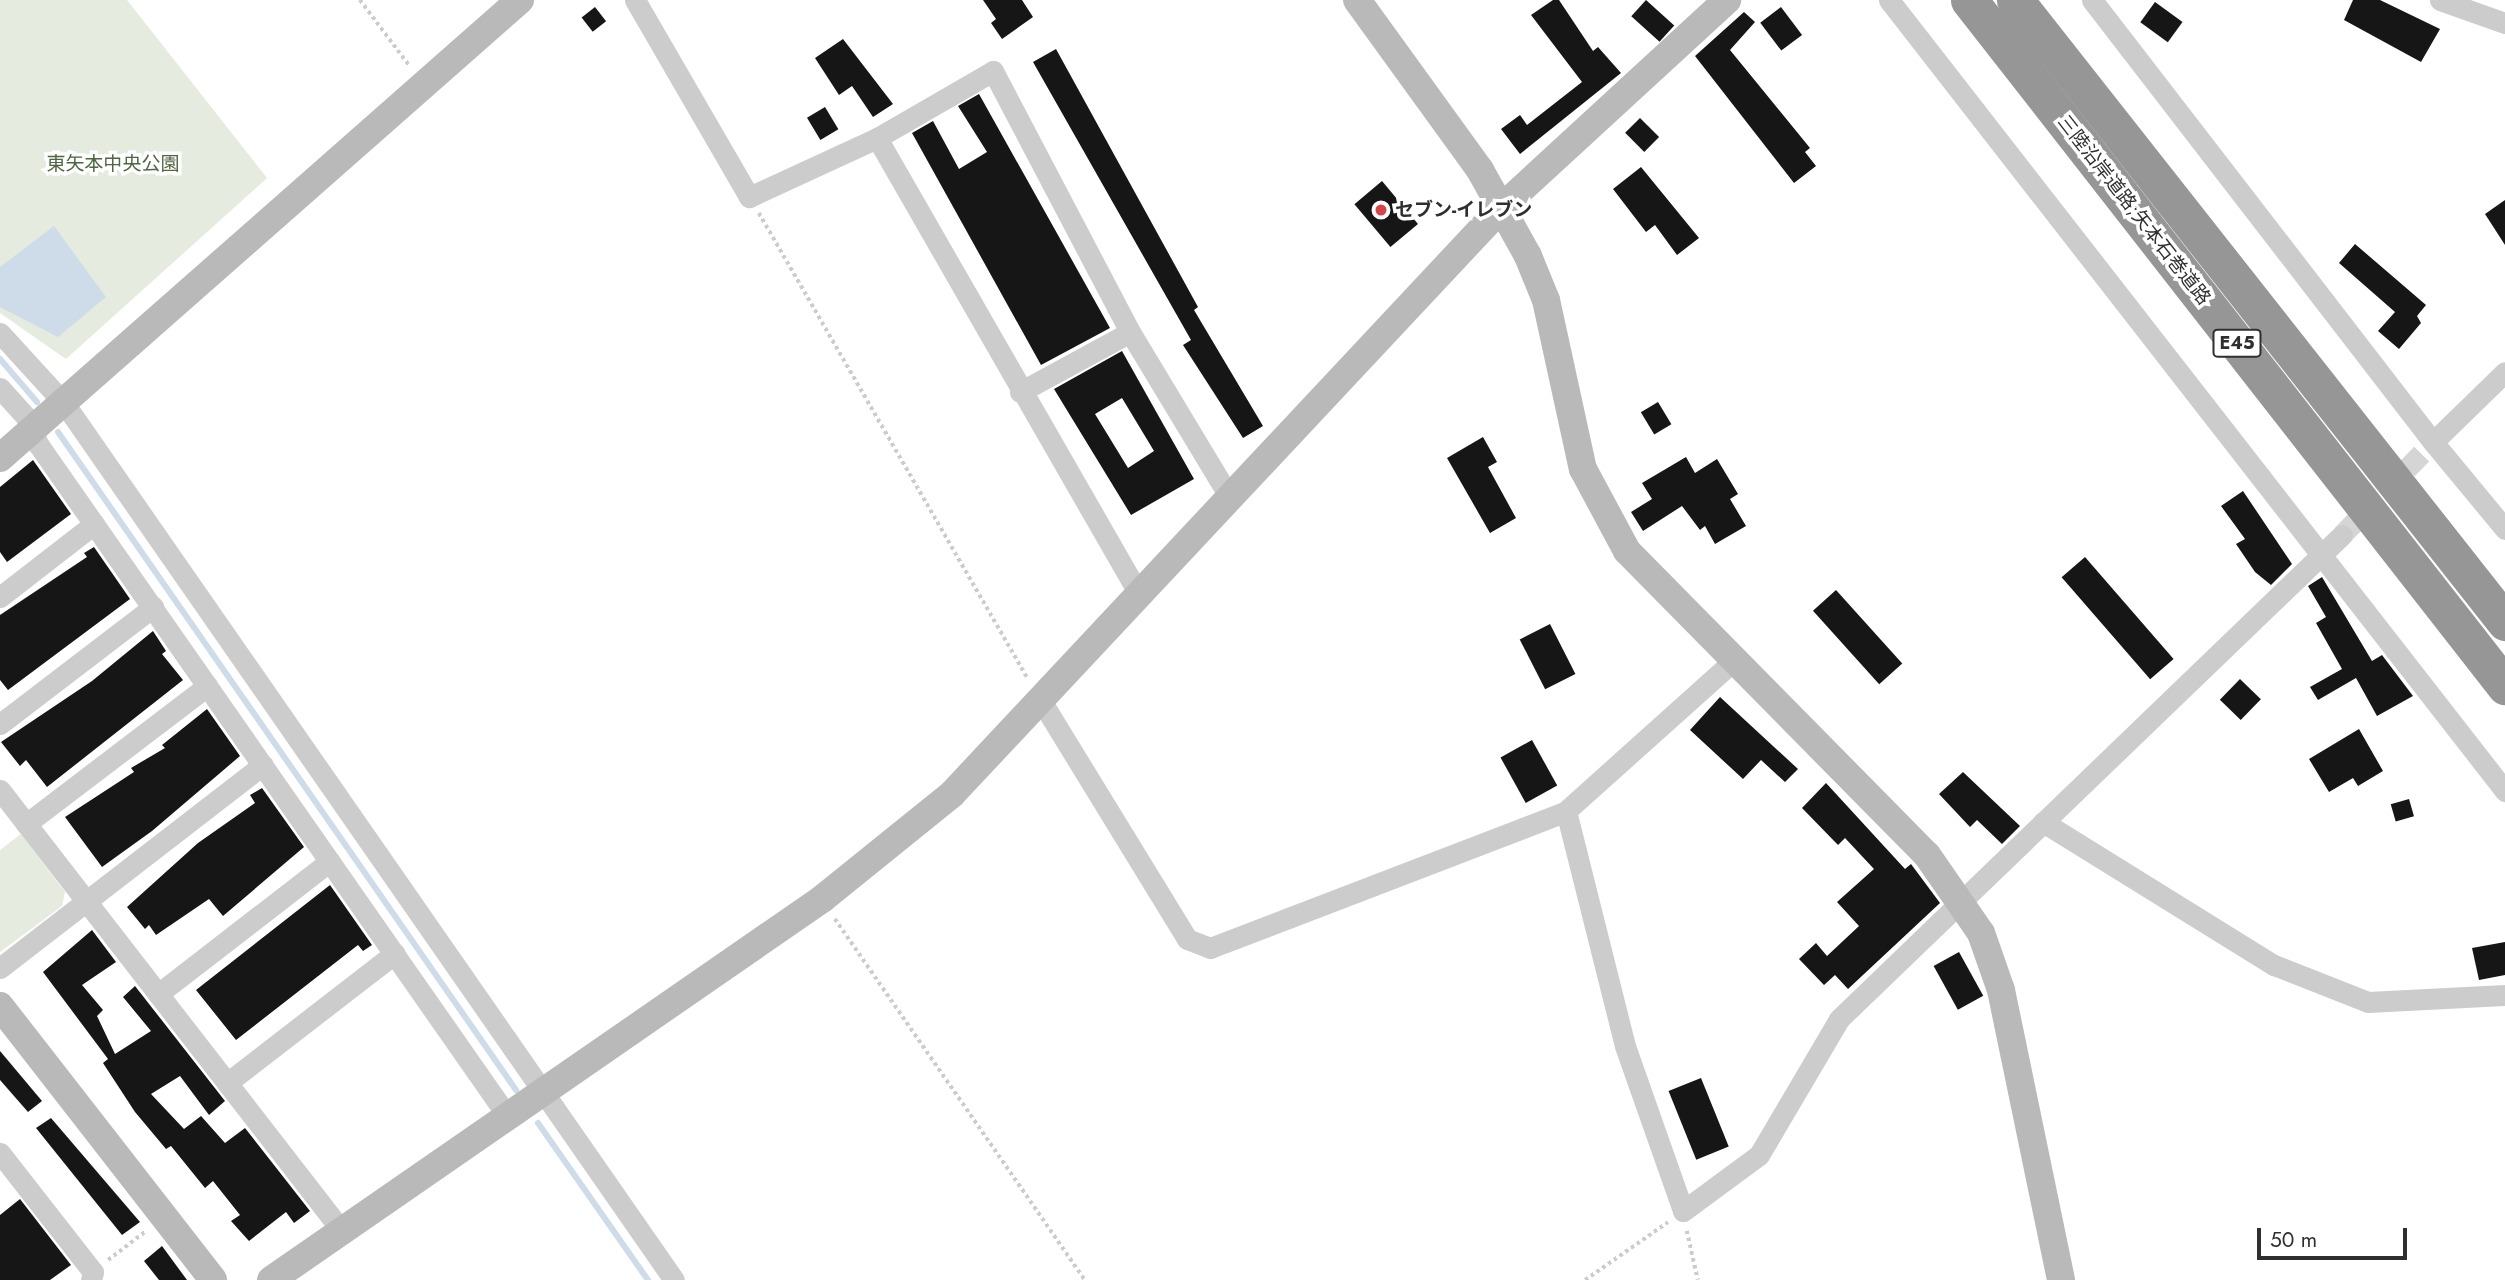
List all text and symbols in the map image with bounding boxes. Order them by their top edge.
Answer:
street label: 三陸沿岸道路;矢本石巻道路 [2053,111,2215,309]
park label: 東矢本中央公園 [47,153,179,175]
place label: セブン-イレブン [1395,199,1532,221]
marker: セブン-イレブン [1373,202,1389,218]
road number: E45 [2211,328,2263,358]
scale bar [2260,1214,2410,1258]
text: 50 m [2270,1225,2317,1255]

